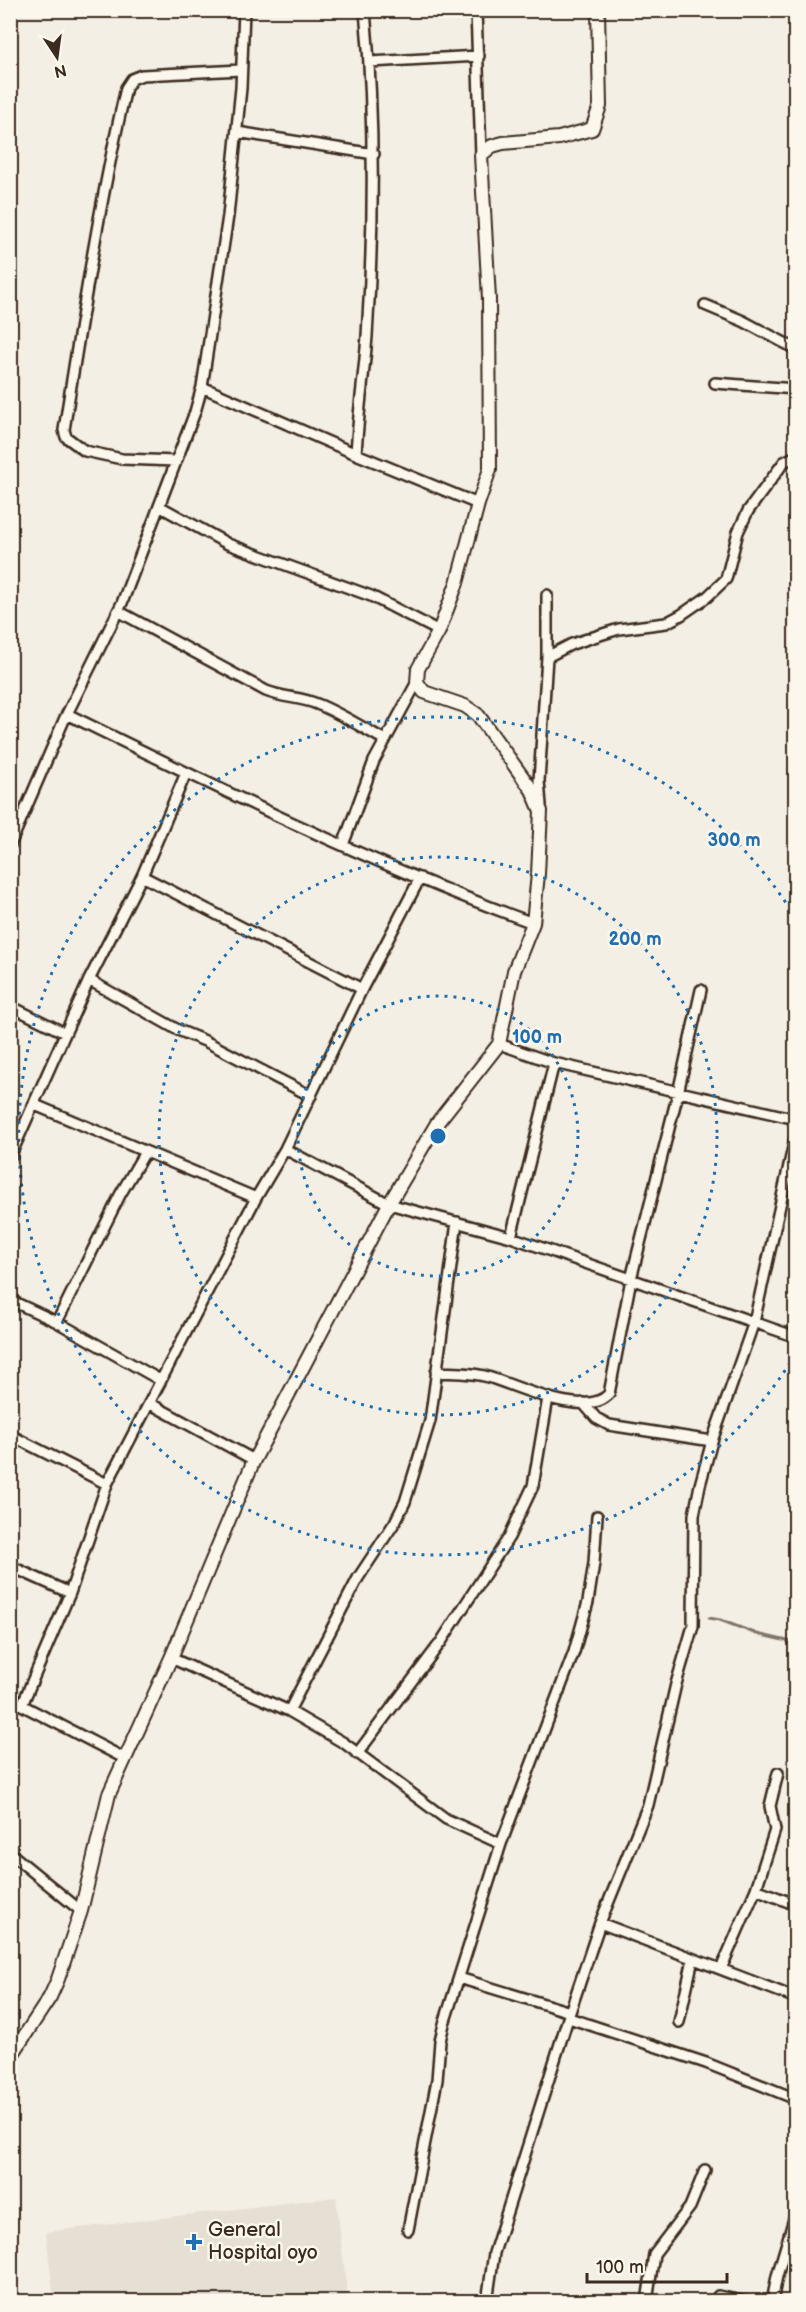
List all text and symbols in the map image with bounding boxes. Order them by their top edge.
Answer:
north arrow [27,27,87,87]
text: N [52,60,68,81]
text: 300 m [707,830,761,851]
text: 200 m [608,929,662,950]
text: 100 m [512,1027,562,1048]
centre of rings [428,1126,448,1146]
place label: General Hospital oyo [208,2218,318,2265]
marker: General Hospital oyo [185,2233,203,2251]
scale bar [587,2246,726,2284]
text: 100 m [596,2257,644,2278]

